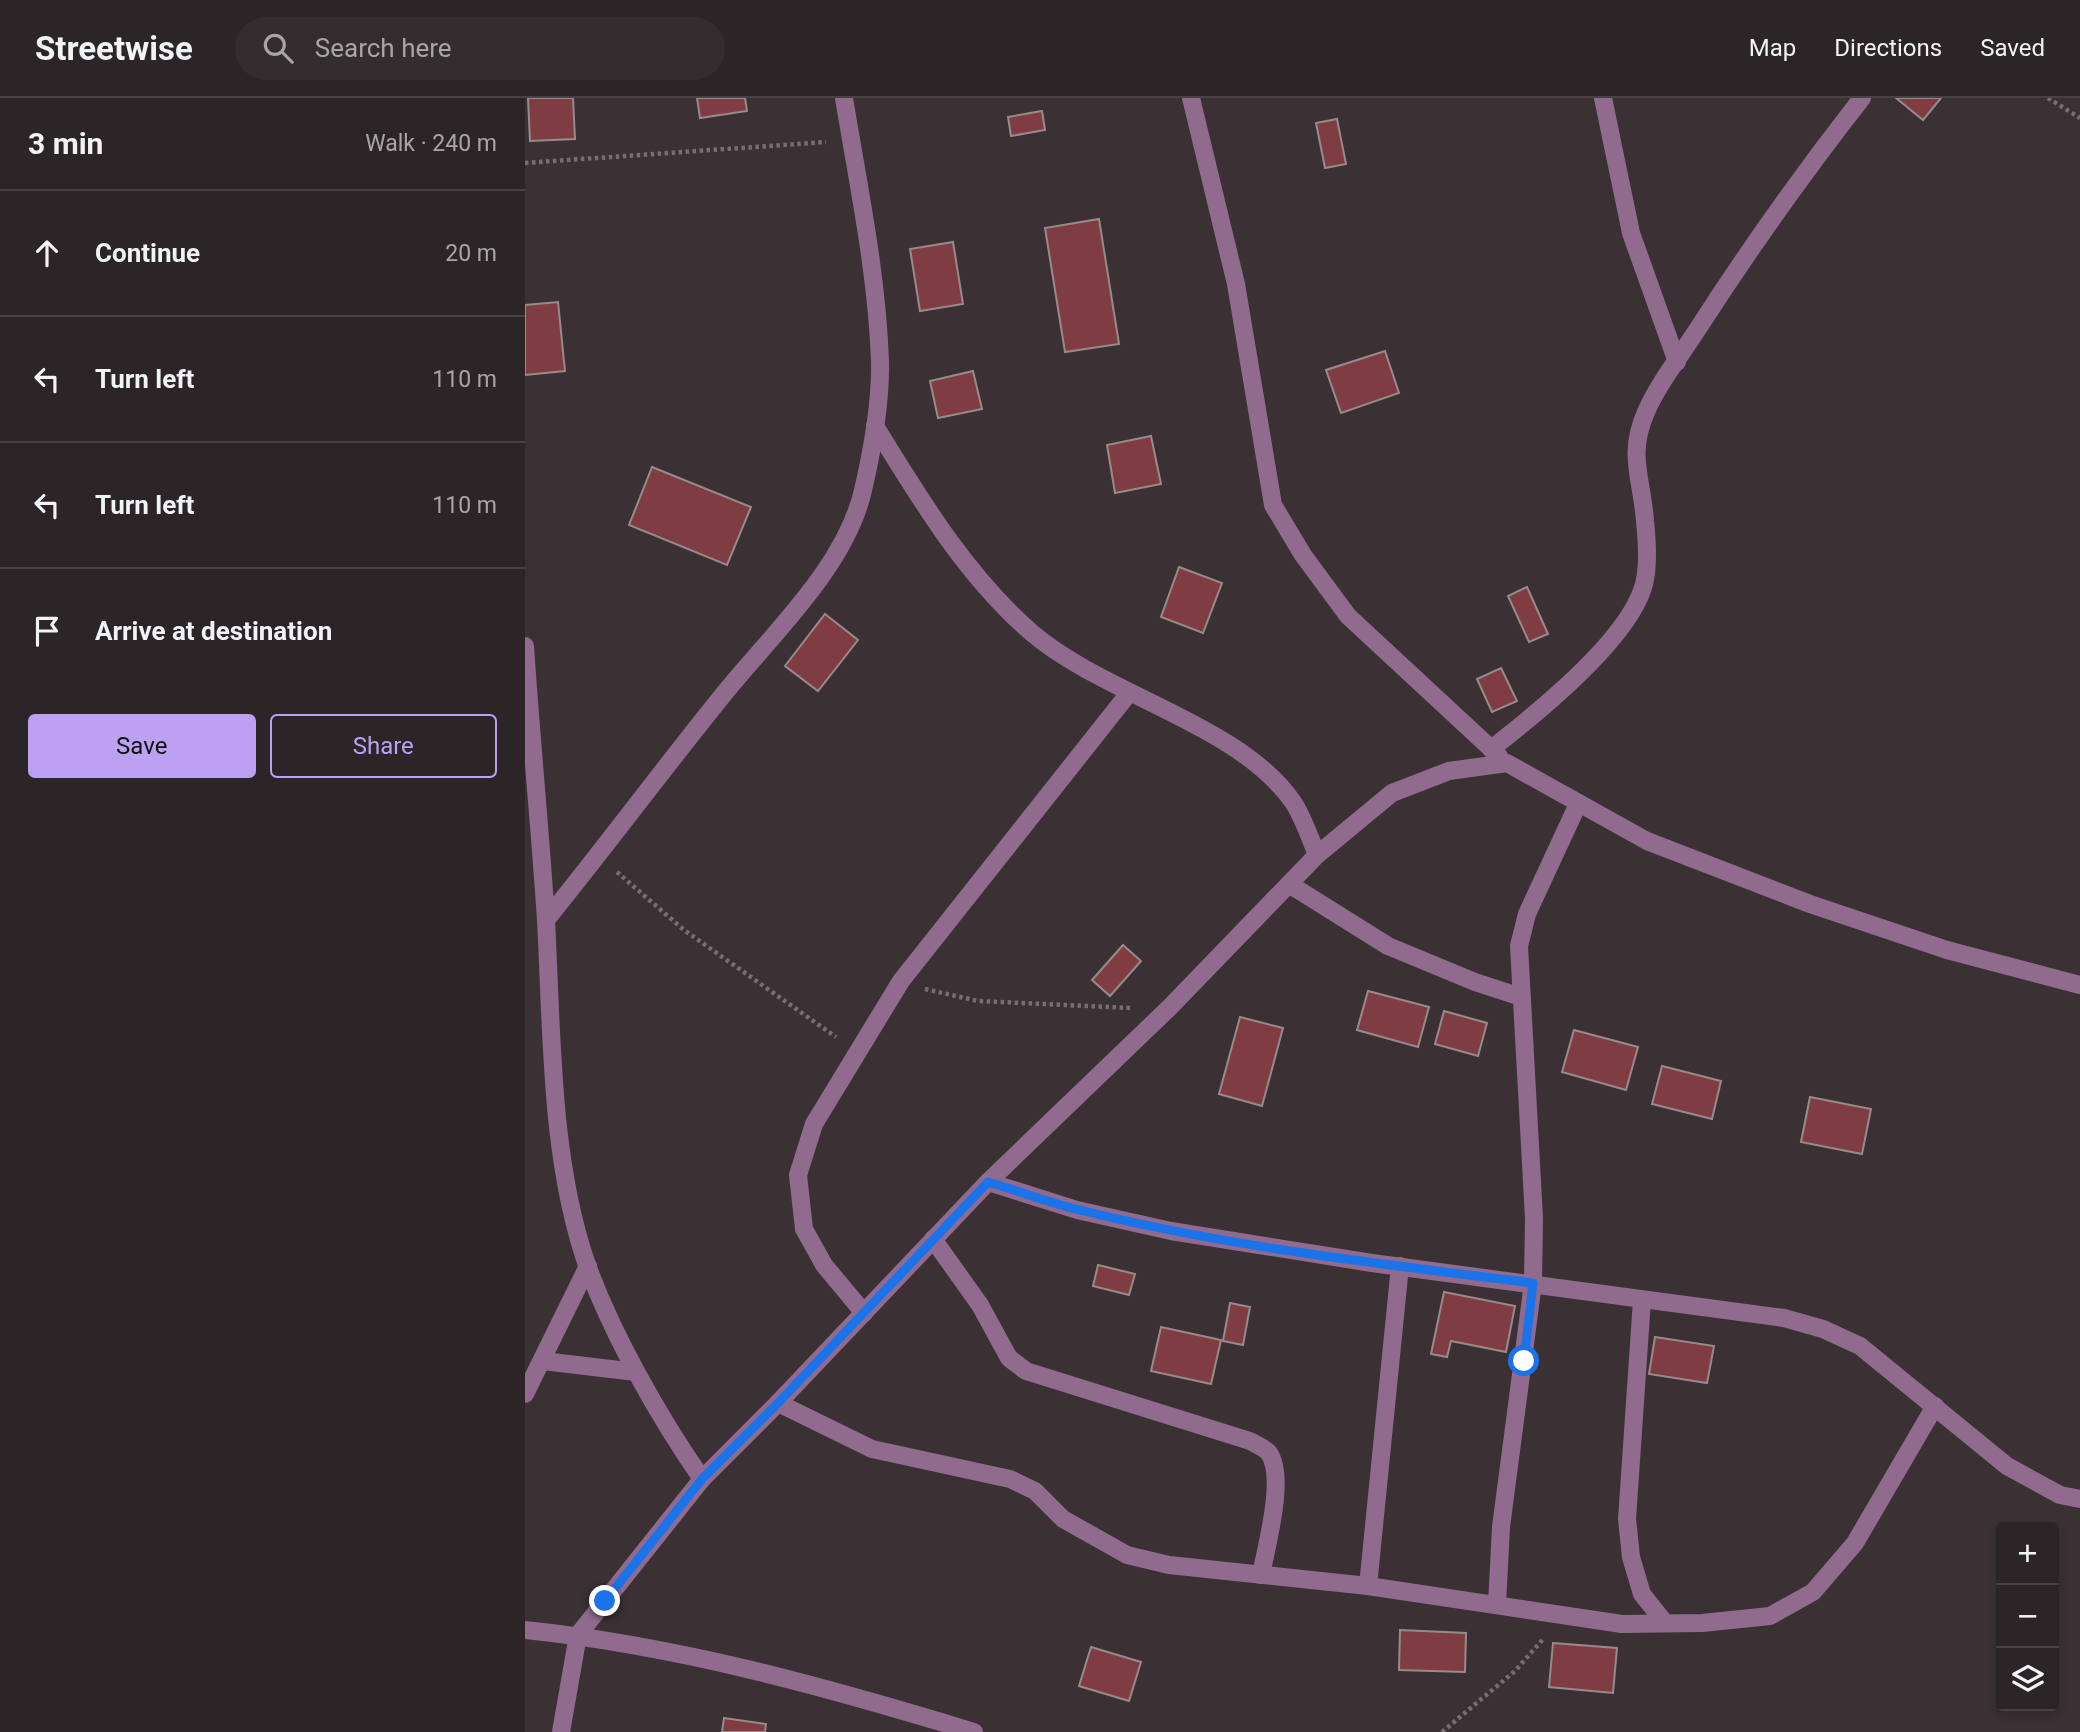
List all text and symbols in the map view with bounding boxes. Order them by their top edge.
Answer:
search box [235,17,725,80]
text: Streetwise [35,29,193,68]
icon: search [259,29,297,67]
text: Search here [315,33,452,63]
text: Map [1749,34,1796,62]
text: Directions [1834,34,1942,62]
text: Saved [1980,34,2045,62]
text: 3 min [28,126,103,161]
text: Walk · 240 m [365,130,497,157]
icon: ahead [28,234,66,272]
text: Continue [95,238,200,268]
text: 20 m [445,240,497,267]
icon: left [28,360,66,398]
text: Turn left [95,364,194,394]
text: 110 m [432,366,497,393]
icon: left [28,486,66,524]
text: Turn left [95,490,194,520]
text: 110 m [432,492,497,519]
icon: arrive [28,612,66,650]
text: Arrive at destination [95,616,332,646]
button: Save [28,714,256,778]
button: Share [270,714,497,778]
route start [1508,1345,1539,1376]
map controls [1996,1522,2059,1711]
button: + [1996,1522,2059,1585]
route end [589,1585,620,1616]
button: − [1996,1585,2059,1648]
button: layers [1996,1648,2059,1711]

